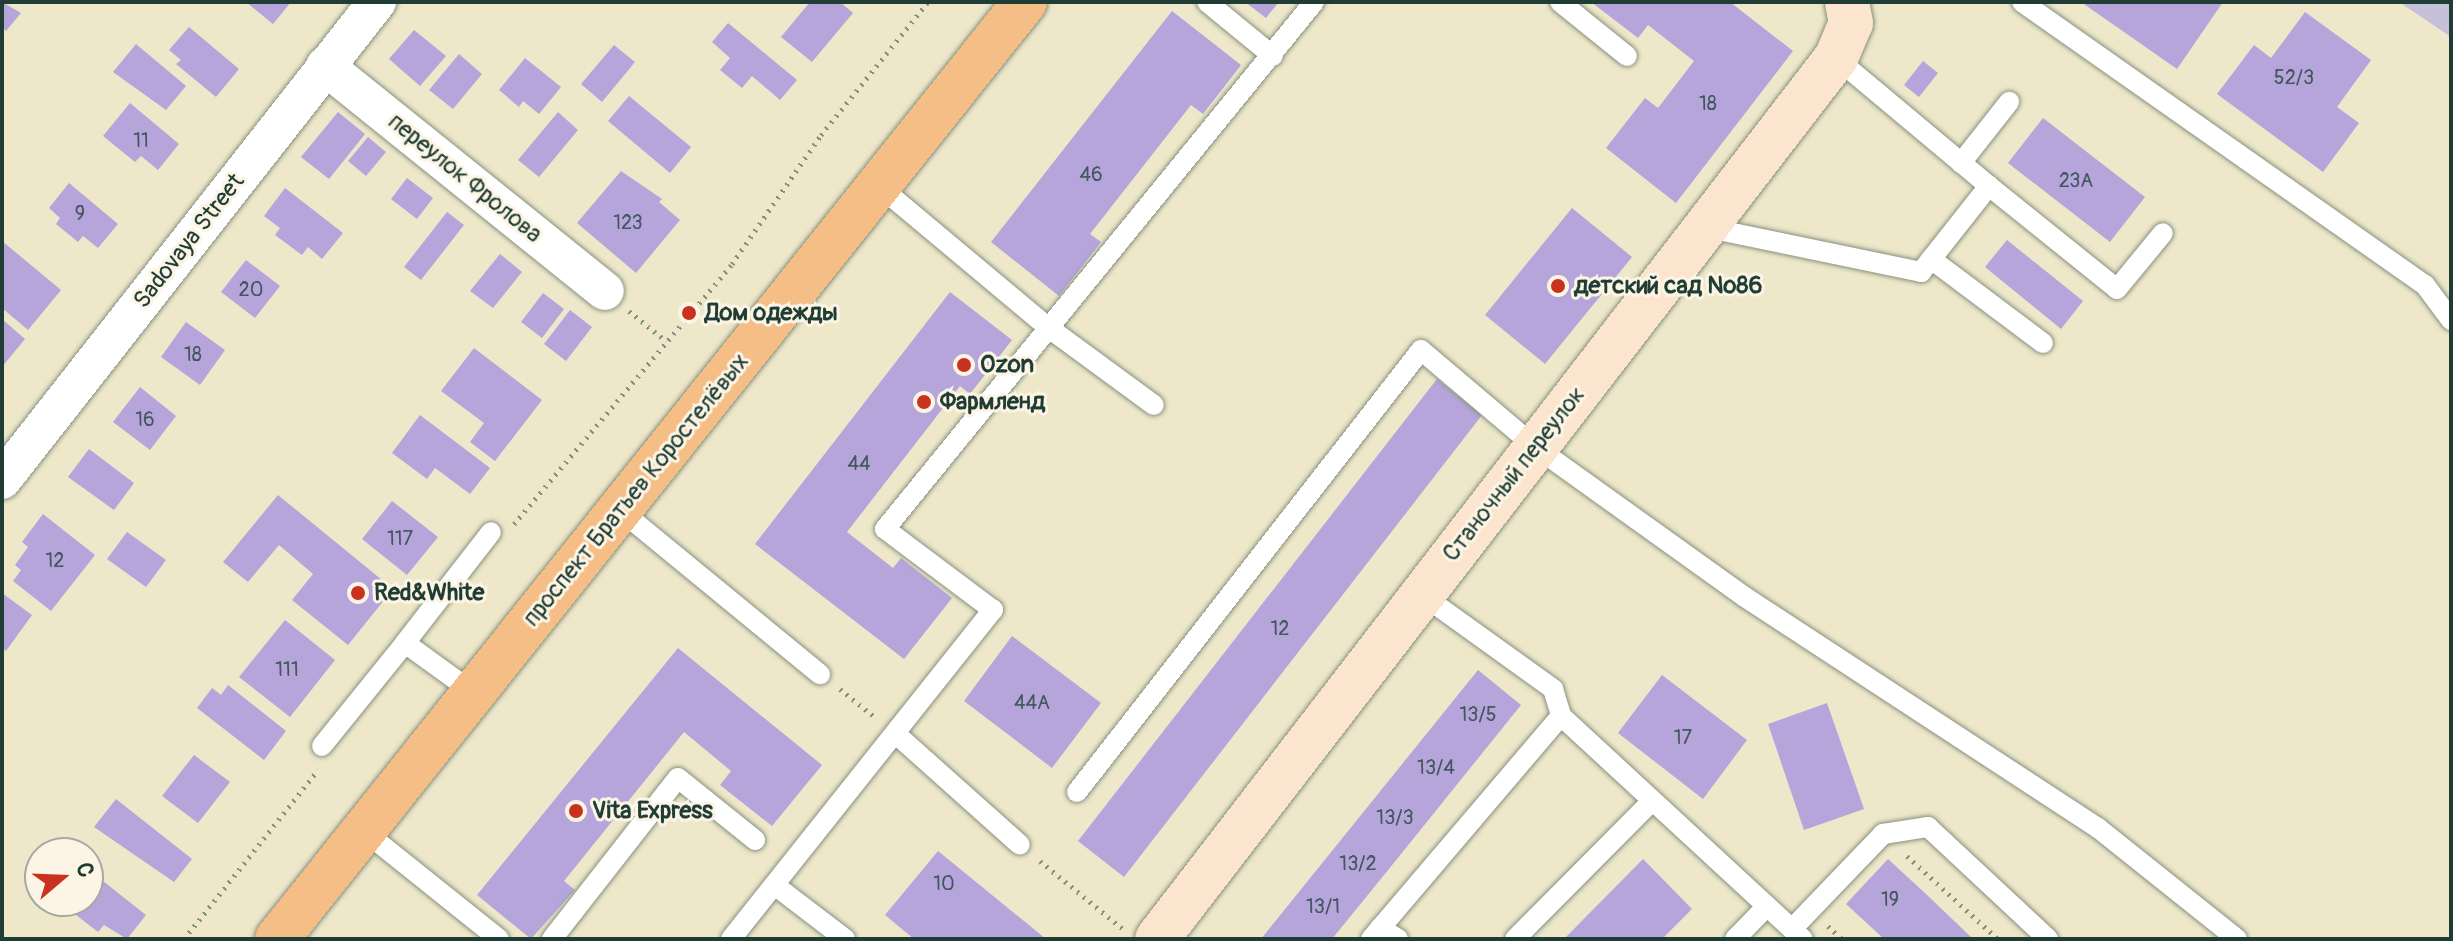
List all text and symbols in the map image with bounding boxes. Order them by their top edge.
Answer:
house number: 52/3 [2274,65,2314,89]
house number: 18 [1699,91,1717,115]
street label: переулок Фролова [382,107,548,249]
house number: 11 [133,128,149,152]
house number: 46 [1079,162,1103,186]
street label: Sadovaya Street [127,168,251,314]
house number: 23А [2059,168,2093,192]
house number: 9 [75,201,85,225]
house number: 123 [613,210,643,234]
place label: детский сад №86 [1574,272,1762,300]
house number: 20 [239,277,263,301]
marker: детский сад №86 [1549,277,1567,295]
place label: Дом одежды [705,299,838,327]
marker: Дом одежды [680,304,698,322]
house number: 18 [184,342,202,366]
street label: проспект Братьев Коростелёвых [517,348,755,632]
place label: Ozon [980,351,1034,379]
marker: Ozon [955,356,973,374]
street label: Станочный переулок [1437,381,1591,567]
place label: Фармленд [940,388,1045,416]
marker: Фармленд [915,393,933,411]
house number: 16 [135,407,155,431]
house number: 44 [847,451,871,475]
house number: 117 [387,526,413,550]
house number: 12 [46,548,64,572]
place label: Red&White [374,579,484,607]
marker: Red&White [349,584,367,602]
house number: 12 [1271,616,1289,640]
house number: 111 [275,657,299,681]
house number: 44А [1014,690,1050,714]
house number: 13/5 [1460,702,1496,726]
house number: 17 [1674,725,1692,749]
house number: 13/4 [1417,755,1455,779]
place label: Vita Express [592,797,713,825]
marker: Vita Express [567,802,585,820]
house number: 13/3 [1376,805,1414,829]
north arrow [24,837,104,917]
house number: 13/2 [1339,851,1377,875]
text: С [69,859,100,881]
house number: 10 [933,871,955,895]
house number: 19 [1881,887,1899,911]
house number: 13/1 [1306,894,1340,918]

